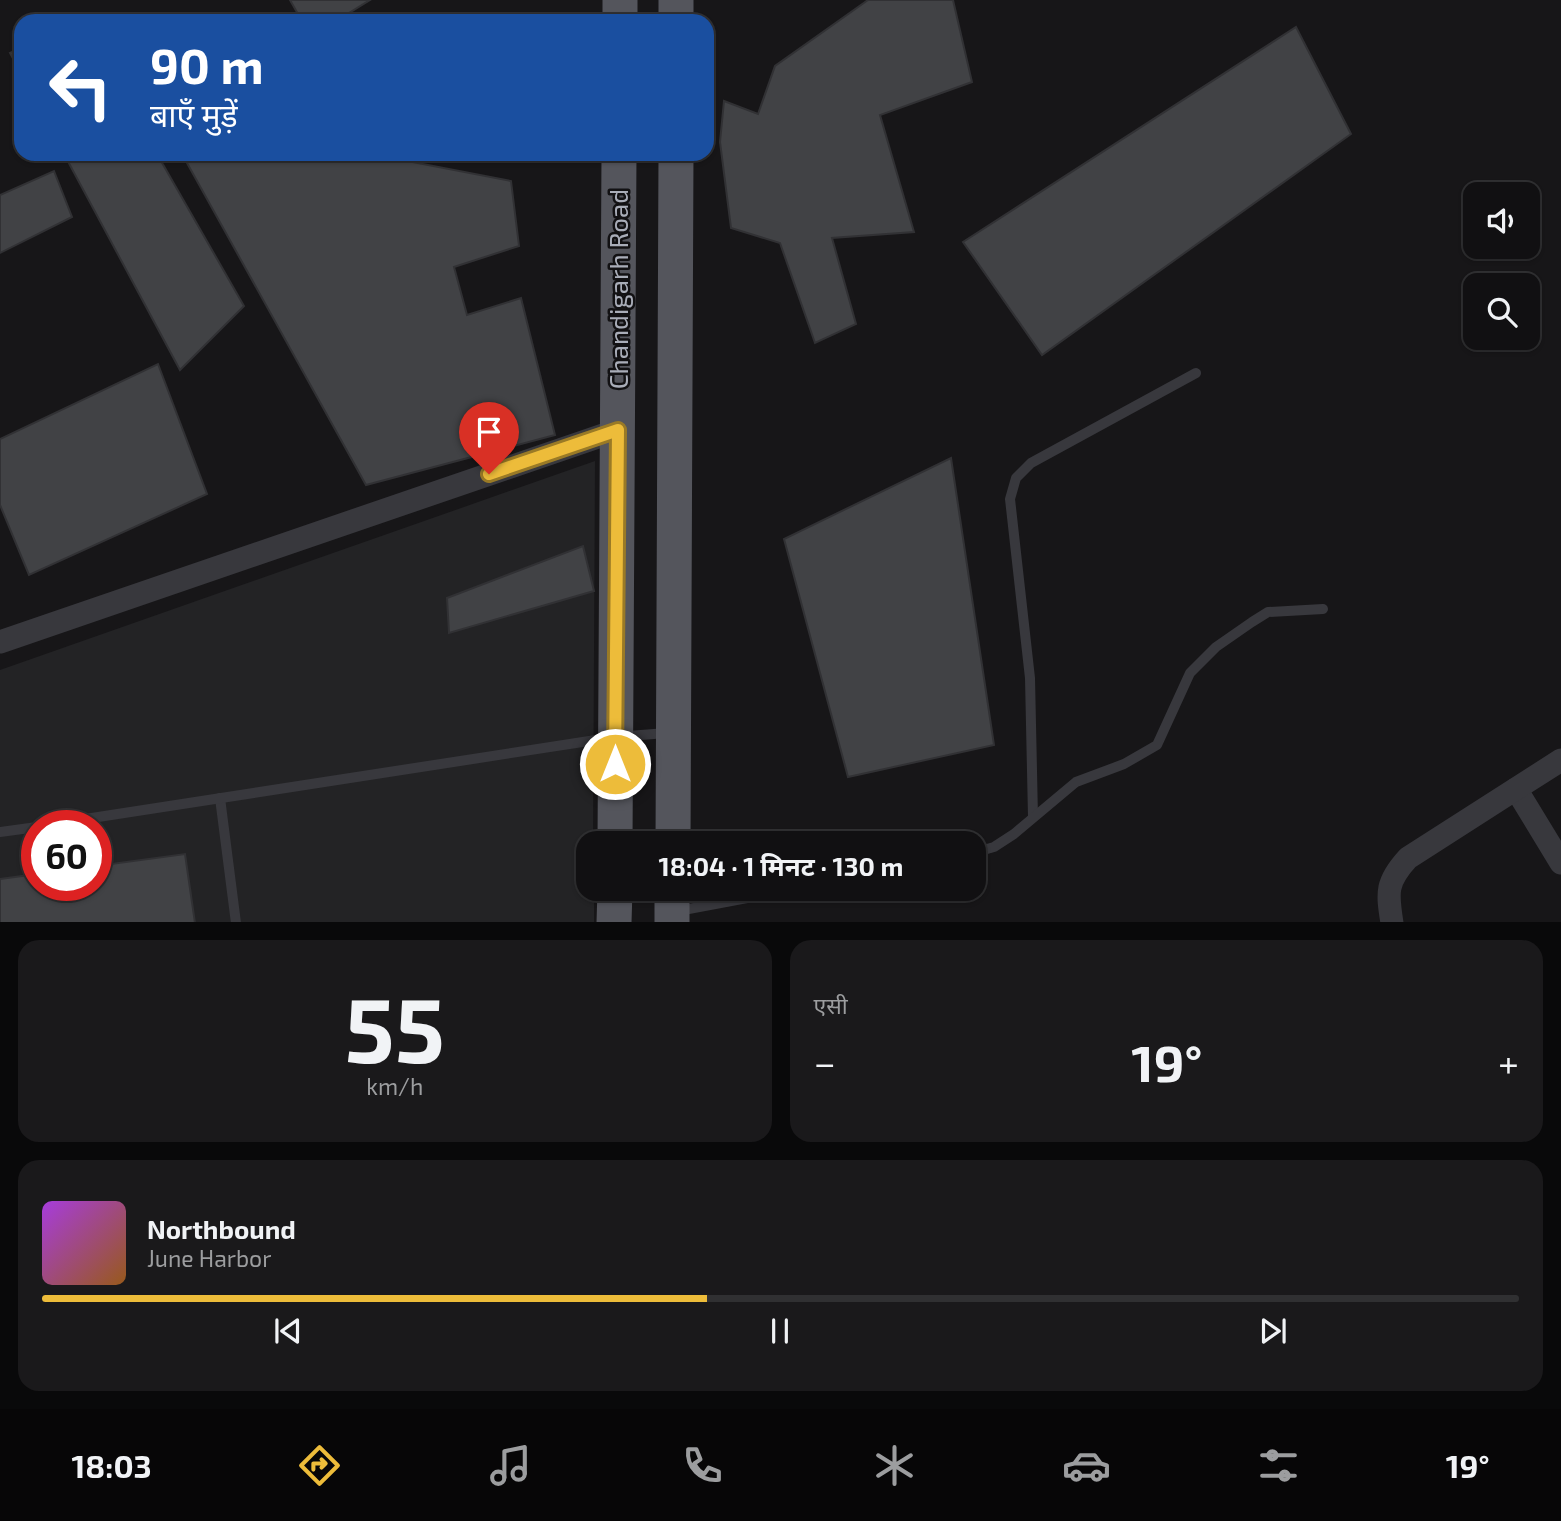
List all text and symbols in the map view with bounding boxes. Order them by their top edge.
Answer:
text: 90 m [150,35,264,94]
icon: left [35,42,126,133]
text: बाएँ मुड़ें [150,95,238,133]
map controls [1463,182,1540,350]
button: sound [1463,182,1540,259]
street label: Chandigarh Road [602,189,633,389]
button: search [1463,273,1540,350]
pin [459,402,519,474]
icon: arrive [470,413,508,451]
position arrow [578,727,652,801]
speed limit sign: 60 [21,810,112,901]
text: 18:04 · 1 मिनट · 130 m [659,850,903,881]
text: 55 [345,972,445,1081]
text: एसी [814,991,848,1019]
text: 19° [1131,1030,1202,1092]
text: − [814,1039,836,1085]
text: + [1498,1039,1519,1085]
text: km/h [366,1072,423,1100]
text: Northbound [147,1213,296,1244]
text: June Harbor [147,1244,271,1272]
icon: previous [269,1312,307,1350]
icon: pause [761,1312,799,1350]
icon: next [1254,1312,1292,1350]
icon: directions [295,1441,344,1490]
icon: music [486,1441,535,1490]
icon: phone [678,1441,727,1490]
icon: climate [870,1441,919,1490]
icon: car [1062,1441,1111,1490]
icon: filters [1254,1441,1303,1490]
text: 18:03 [71,1446,152,1484]
text: 19° [1446,1446,1489,1484]

